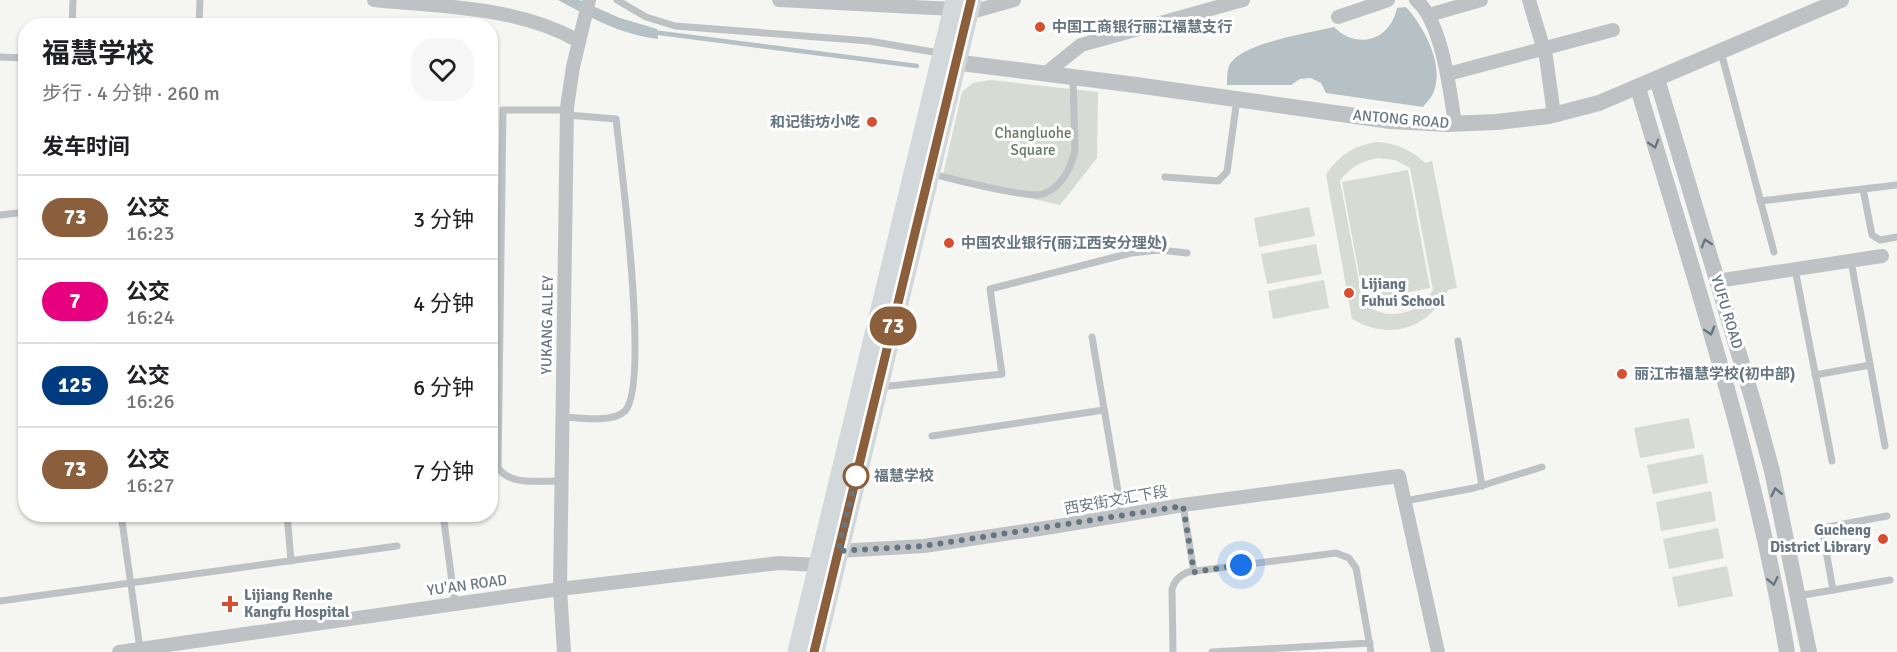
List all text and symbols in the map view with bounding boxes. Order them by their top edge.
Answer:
place label: 中国工商银行丽江福慧支行 [1052,18,1232,36]
marker: 中国工商银行丽江福慧支行 [1033,20,1047,34]
text: 福慧学校 [42,37,154,71]
button: heart [411,38,474,101]
text: 步行 · 4 分钟 · 260 m [42,81,220,106]
street label: ANTONG ROAD [1352,106,1450,132]
place label: 和记街坊小吃 [770,113,860,131]
marker: 和记街坊小吃 [865,115,879,129]
park label: Changluohe Square [995,124,1071,159]
text: 发车时间 [42,133,130,160]
one-way arrow [1647,138,1659,149]
text: 公交 [126,194,170,221]
text: 73 [64,204,86,230]
text: 3 分钟 [413,206,474,233]
text: 16:23 [126,221,175,246]
place label: 中国农业银行(丽江西安分理处) [961,234,1167,252]
marker: 中国农业银行(丽江西安分理处) [942,236,956,250]
one-way arrow [1701,239,1713,249]
street label: YUFU ROAD [1707,273,1747,351]
street label: YUKANG ALLEY [537,275,557,375]
place label: Lijiang Fuhui School [1361,275,1445,310]
text: 公交 [126,278,170,305]
marker: Lijiang Fuhui School [1342,286,1356,300]
text: 7 [69,288,81,314]
text: 4 分钟 [413,290,474,317]
text: 16:24 [126,305,175,330]
line badge: 73 [866,306,920,346]
text: 73 [882,313,904,339]
one-way arrow [1703,325,1715,335]
text: 公交 [126,362,170,389]
place label: 丽江市福慧学校(初中部) [1634,365,1795,383]
marker: 丽江市福慧学校(初中部) [1615,367,1629,381]
text: 125 [58,372,92,398]
text: 6 分钟 [413,374,474,401]
text: 16:26 [126,389,175,414]
text: 公交 [126,446,170,473]
text: 73 [64,456,86,482]
text: 7 分钟 [413,458,474,485]
marker: 福慧学校 [843,463,869,489]
place label: 福慧学校 [874,467,934,485]
text: 16:27 [126,473,175,498]
street label: 西安街文汇下段 [1063,482,1169,518]
one-way arrow [1770,487,1783,497]
place label: Gucheng District Library [1770,521,1872,556]
marker: Gucheng District Library [1876,532,1890,546]
your location [1226,550,1256,580]
street label: YU'AN ROAD [426,570,508,600]
one-way arrow [1766,575,1779,585]
place label: Lijiang Renhe Kangfu Hospital [244,586,350,621]
marker: Lijiang Renhe Kangfu Hospital [221,595,239,613]

